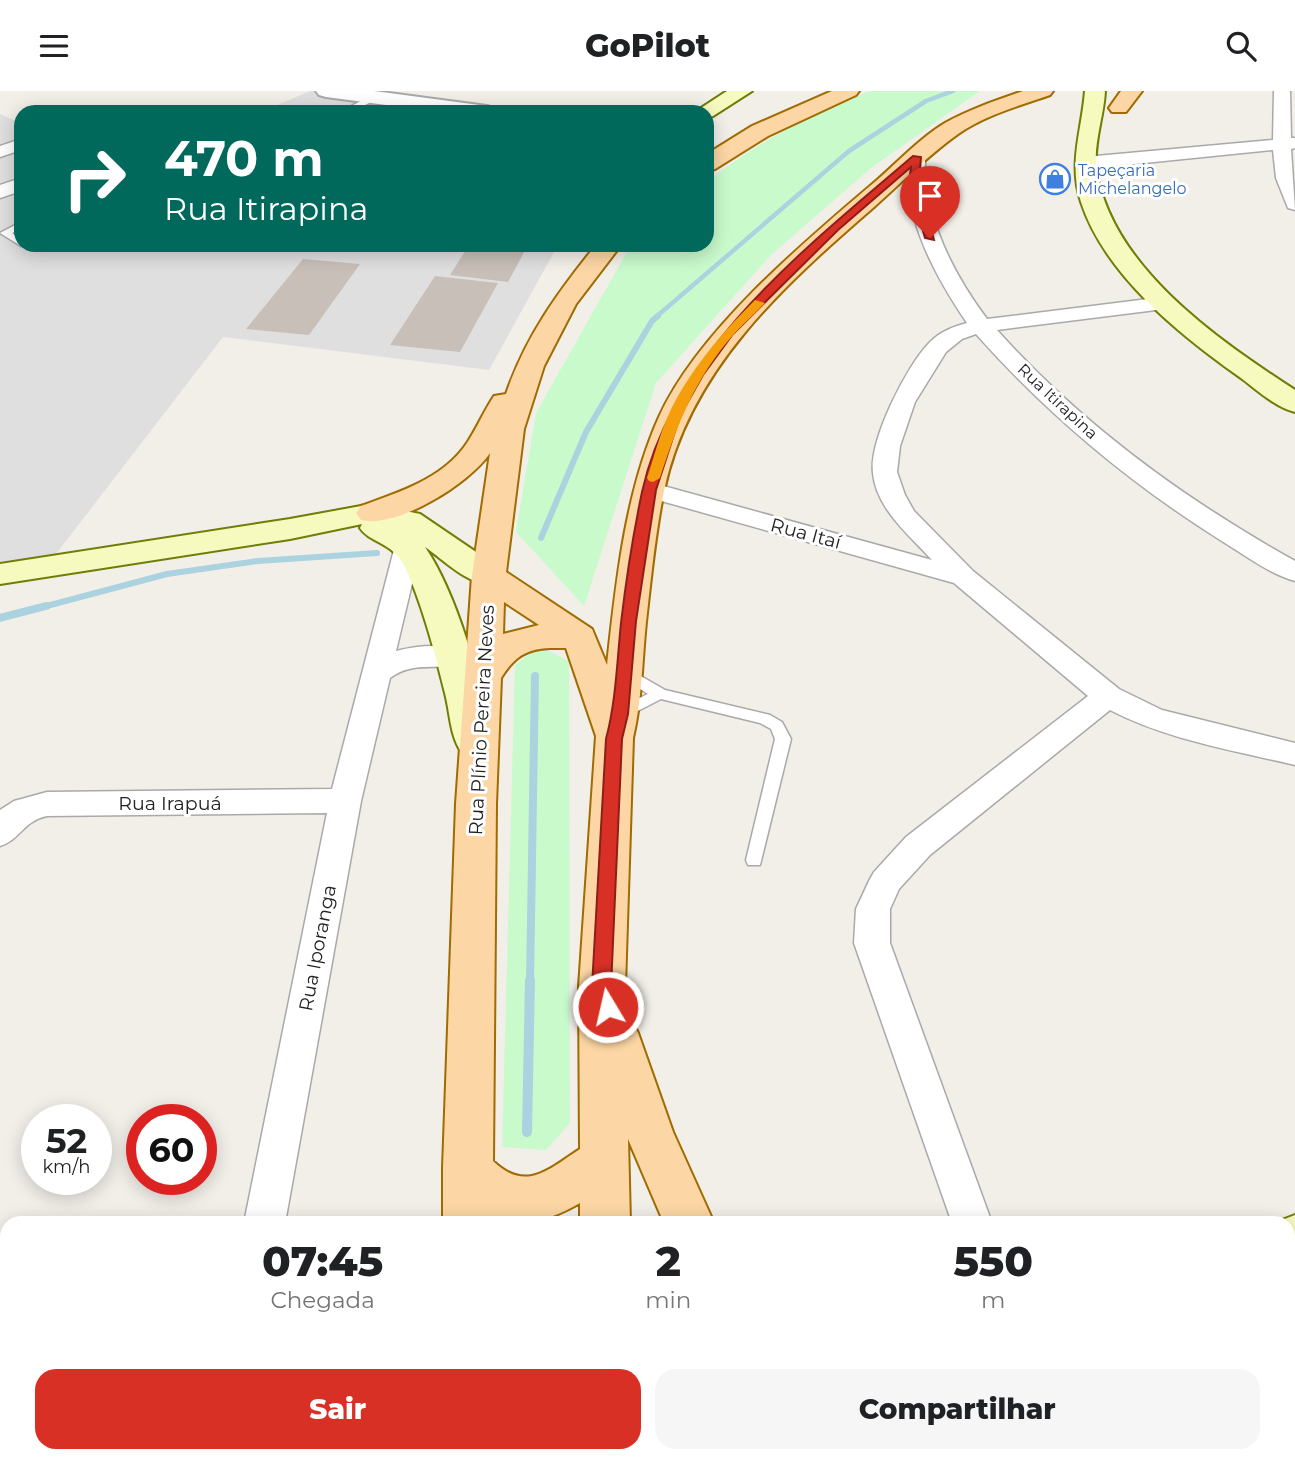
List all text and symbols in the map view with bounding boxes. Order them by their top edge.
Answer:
text: GoPilot [585,26,710,65]
icon: menu [35,27,73,65]
icon: search [1222,27,1260,65]
text: 470 m [164,129,324,188]
icon: right [49,133,140,224]
place label: Tapeçaria Michelangelo [1078,161,1186,198]
shop icon: Tapeçaria Michelangelo [1038,162,1072,196]
pin [900,166,960,238]
icon: arrive [911,177,949,215]
text: Rua Itirapina [164,189,368,228]
street label: Rua Itirapina [1014,360,1102,443]
street label: Rua Itaí [768,513,845,554]
street label: Rua Plínio Pereira Neves [464,604,499,836]
street label: Rua Irapuá [118,792,222,815]
street label: Rua Iporanga [294,883,341,1013]
position arrow [571,970,645,1044]
speed limit sign: 60 [126,1104,217,1195]
text: 52 [46,1119,87,1162]
text: km/h [42,1156,91,1178]
text: 07:45 [262,1235,383,1287]
text: 2 [656,1235,681,1287]
text: 550 [953,1235,1033,1287]
text: Chegada [270,1286,375,1314]
text: min [645,1286,691,1314]
text: m [981,1286,1005,1314]
button: Sair [35,1369,641,1449]
button: Compartilhar [655,1369,1260,1449]

